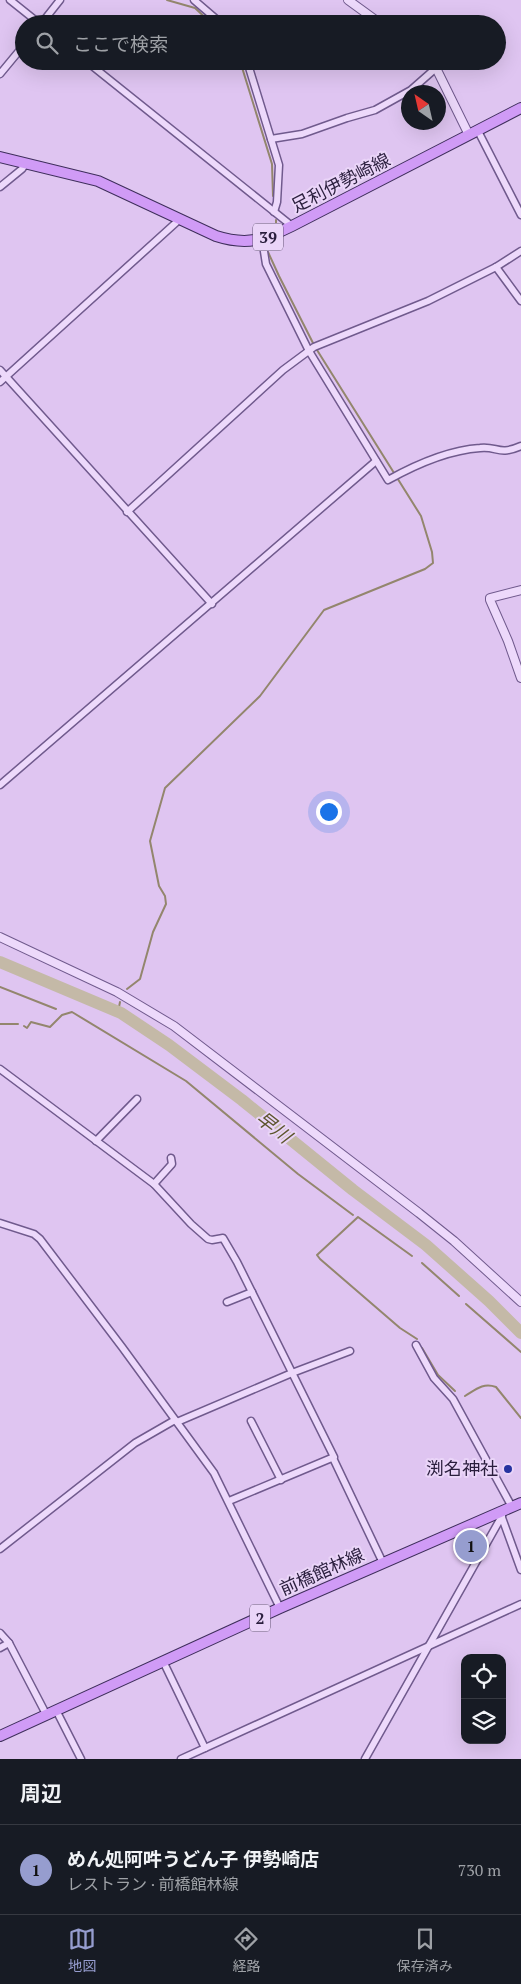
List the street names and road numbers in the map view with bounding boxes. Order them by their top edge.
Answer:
street label: 足利伊勢崎線 [287,147,394,217]
road number: 39 [253,223,283,250]
street label: 前橋館林線 [276,1542,368,1600]
road number: 2 [250,1605,270,1632]

